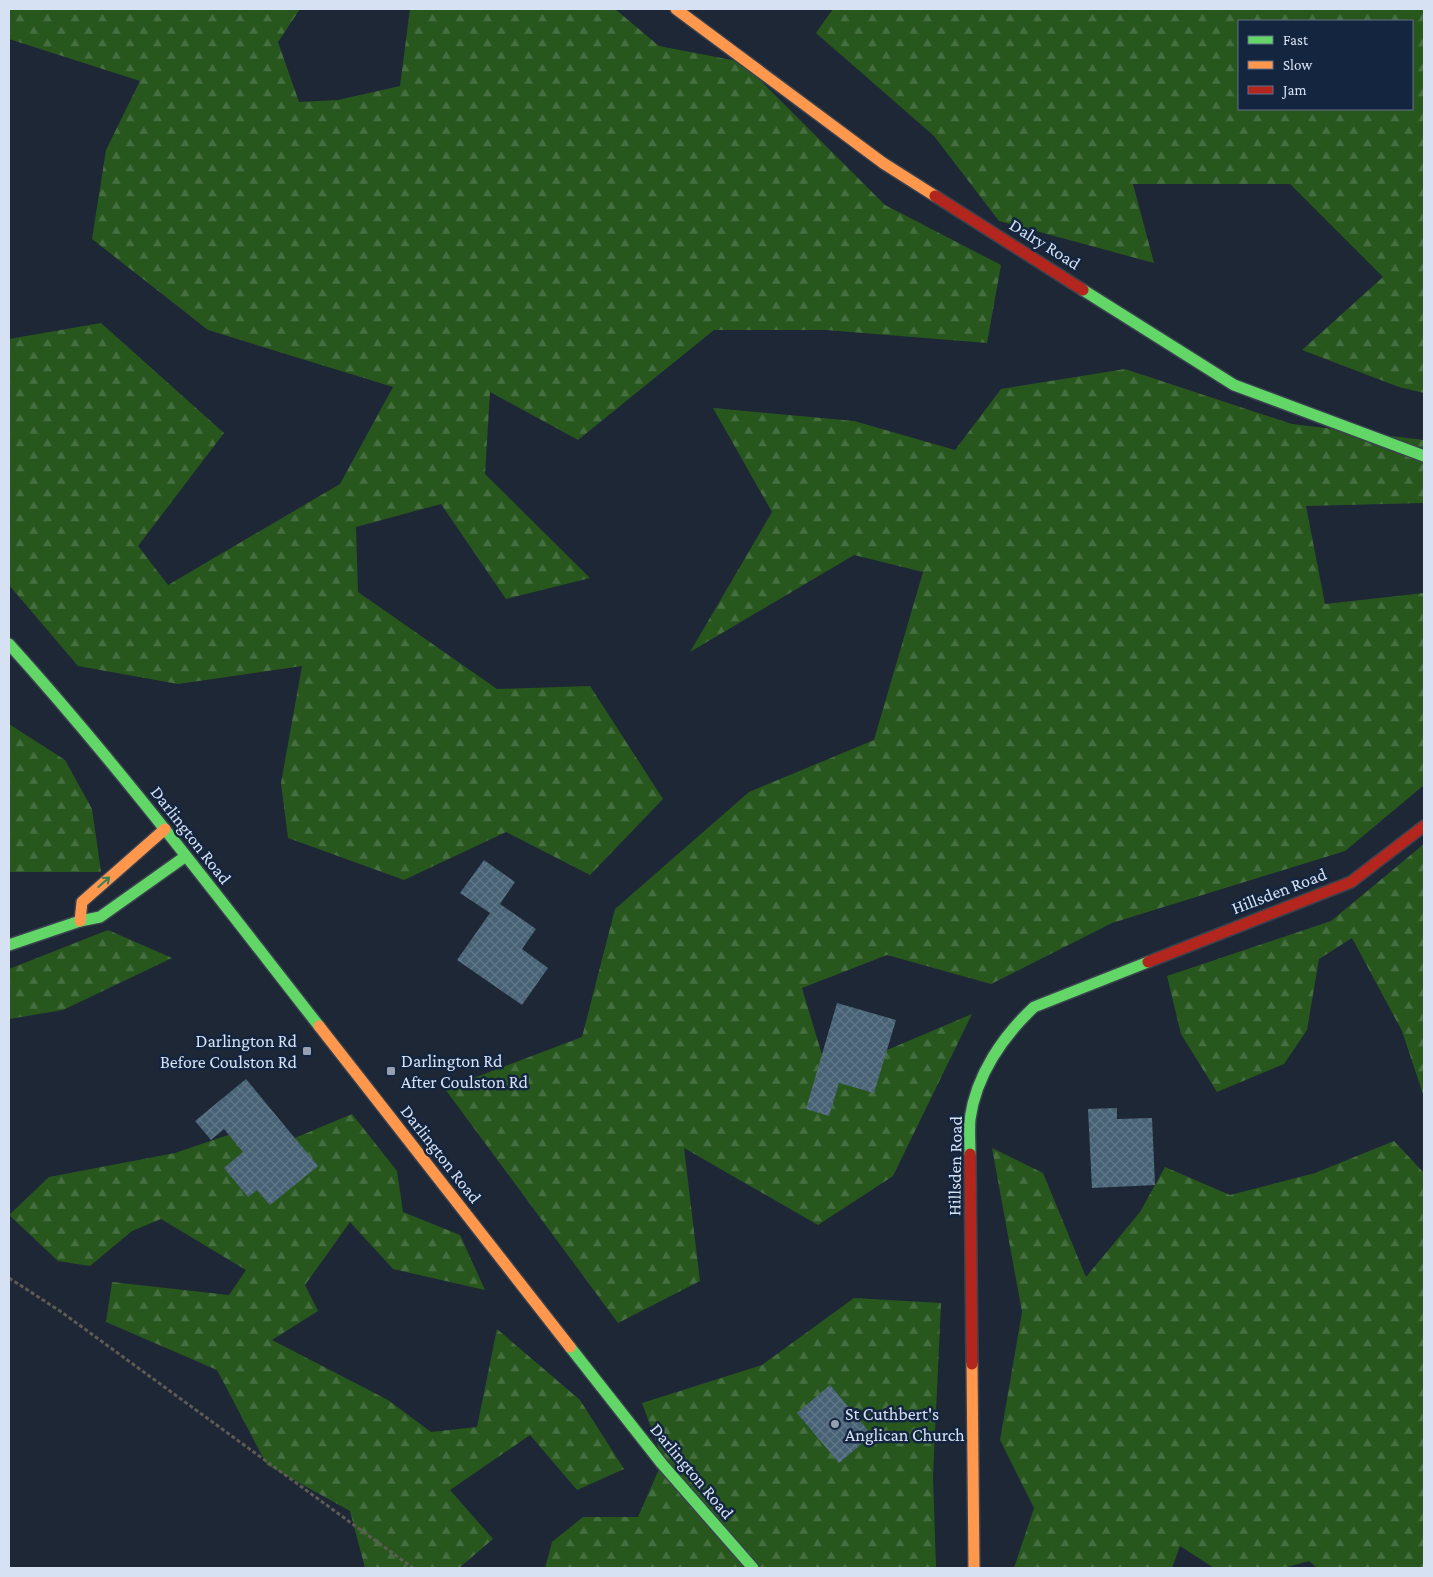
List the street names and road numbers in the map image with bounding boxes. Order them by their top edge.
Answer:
street label: Dalry Road [1006,214,1085,274]
street label: Darlington Road [147,782,236,888]
street label: Hillsden Road [1229,864,1330,918]
street label: Darlington Road [397,1101,486,1207]
street label: Hillsden Road [944,1115,966,1216]
street label: Darlington Road [646,1419,738,1523]

